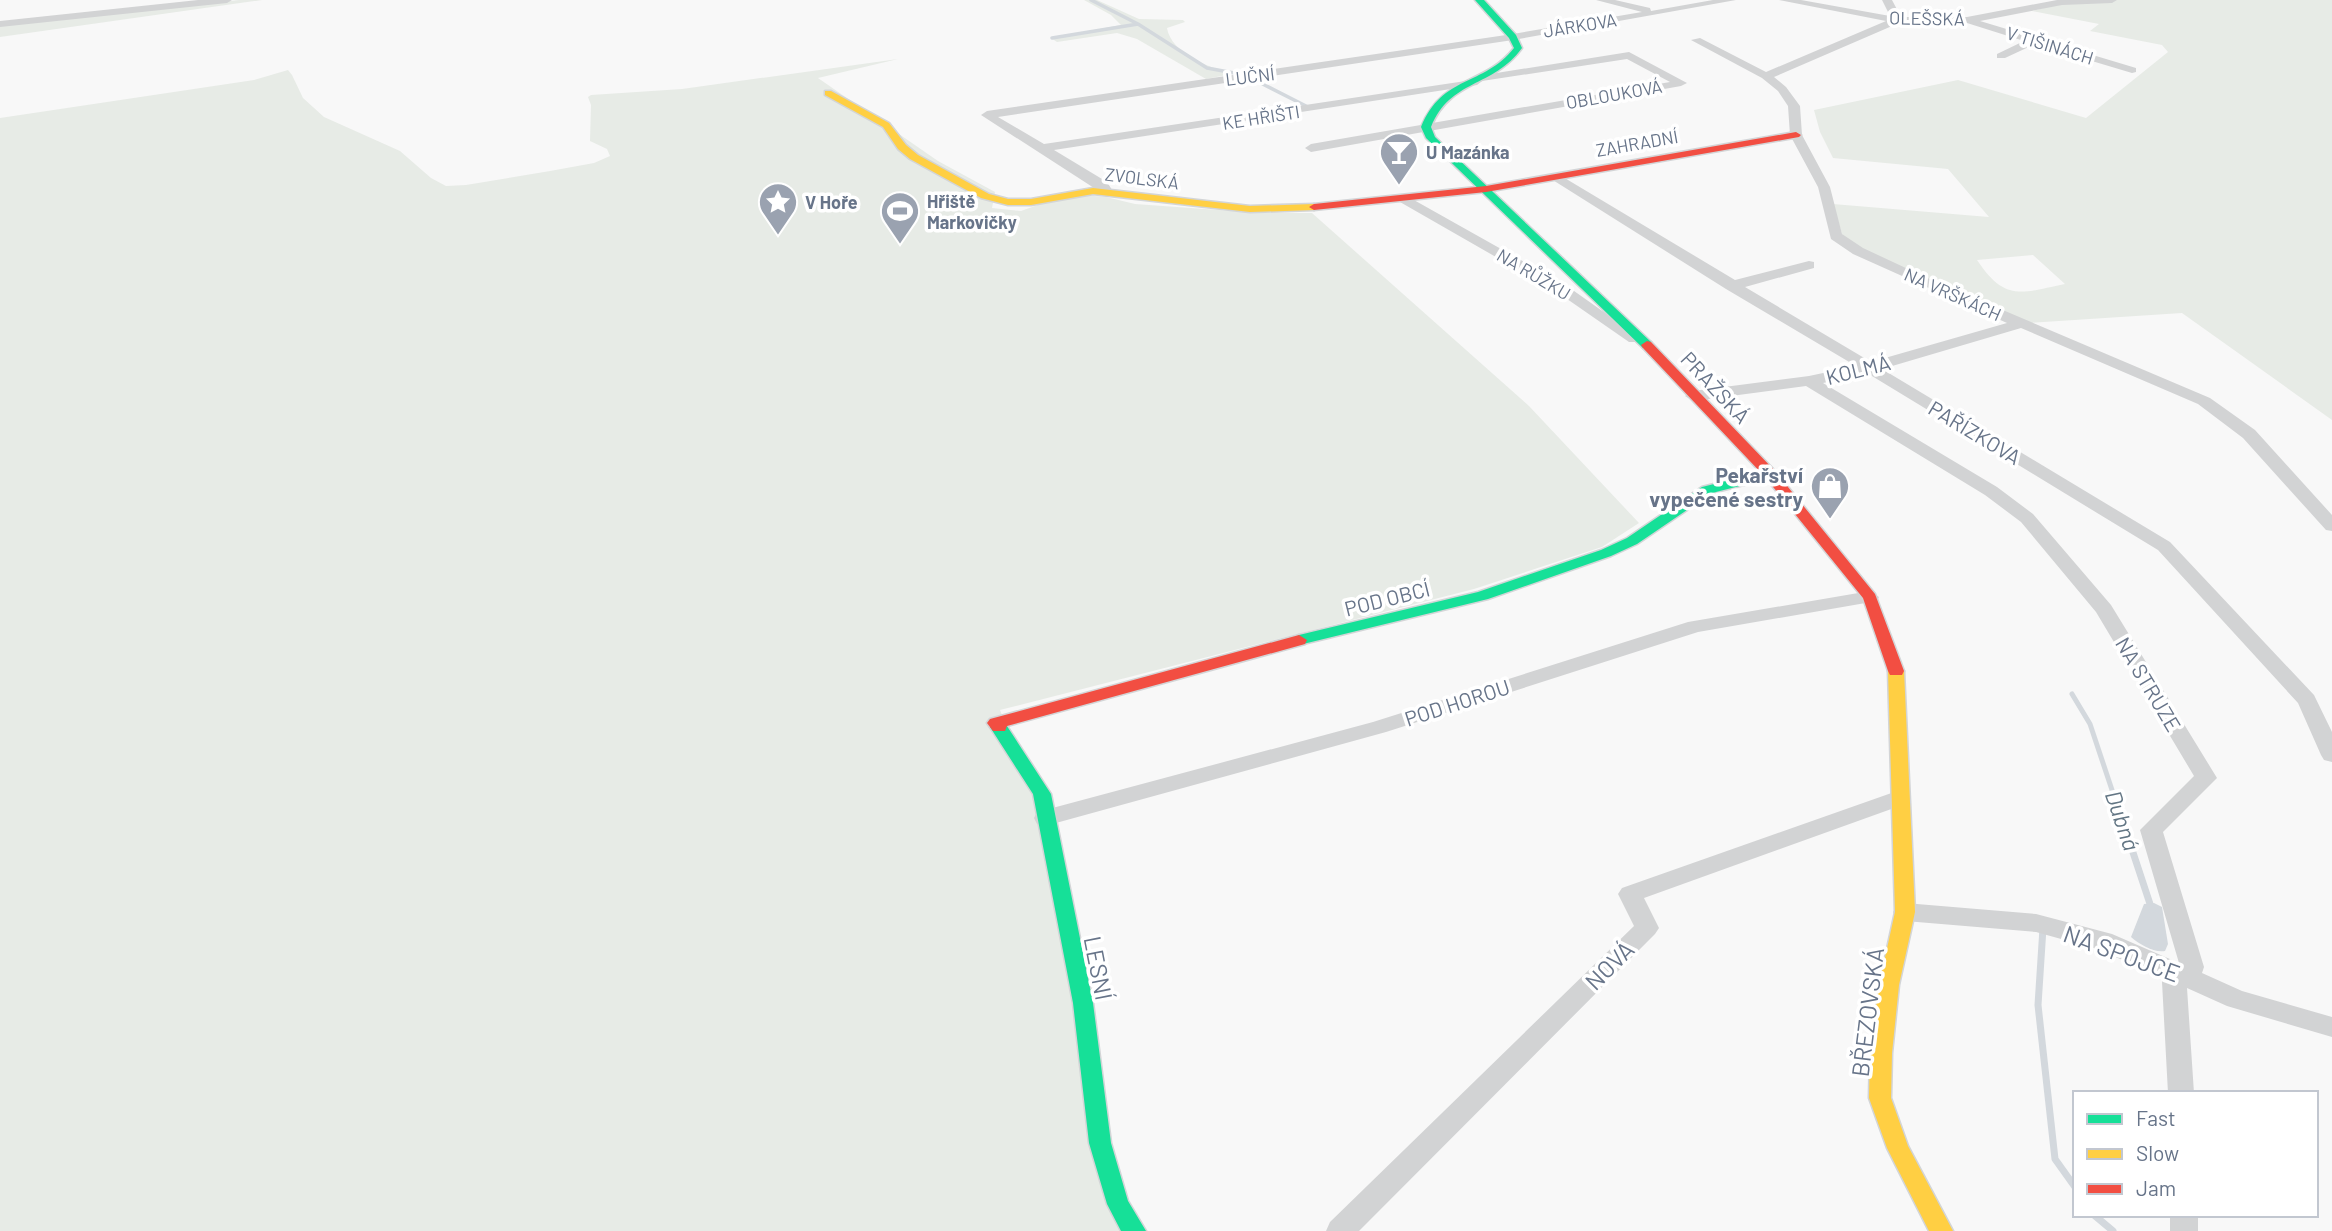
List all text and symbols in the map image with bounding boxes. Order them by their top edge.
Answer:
street label: OLEŠSKÁ [1889,6,1965,30]
street label: JÁRKOVA [1542,8,1618,42]
street label: V TIŠINÁCH [2004,21,2096,69]
street label: LUČNÍ [1224,62,1276,90]
street label: OBLOUKOVÁ [1564,75,1664,113]
street label: KE HŘIŠTI [1221,100,1301,134]
street label: ZAHRADNÍ [1594,125,1680,161]
bar icon: U Mazánka [1378,131,1420,186]
place label: U Mazánka [1426,141,1510,163]
street label: ZVOLSKÁ [1104,163,1180,193]
place icon: V Hoře [757,181,799,236]
sports icon: Hřiště Markovičky [879,190,921,245]
place label: Hřiště Markovičky [927,190,1017,233]
place label: V Hoře [805,191,858,213]
street label: NA RŮŽKU [1493,243,1575,305]
street label: NA VRŠKÁCH [1901,263,2005,325]
street label: PRAŽSKÁ [1676,346,1756,428]
street label: KOLMÁ [1823,349,1893,389]
street label: PAŘÍZKOVA [1924,395,2026,469]
place label: Pekařství vypečené sestry [1649,462,1803,511]
shop icon: Pekařství vypečené sestry [1809,465,1851,520]
street label: POD OBCÍ [1342,575,1432,621]
street label: NA STRUZE [2111,632,2187,736]
street label: POD HOROU [1401,673,1513,731]
water label: Dubná [2100,787,2146,854]
street label: NA SPOJCE [2060,919,2184,987]
street label: LESNÍ [1079,934,1119,1002]
street label: NOVÁ [1578,934,1640,996]
street label: BŘEZOVSKÁ [1845,946,1889,1078]
legend [2073,1091,2318,1217]
text: Fast [2136,1105,2176,1130]
text: Slow [2136,1140,2179,1165]
text: Jam [2136,1175,2176,1200]

